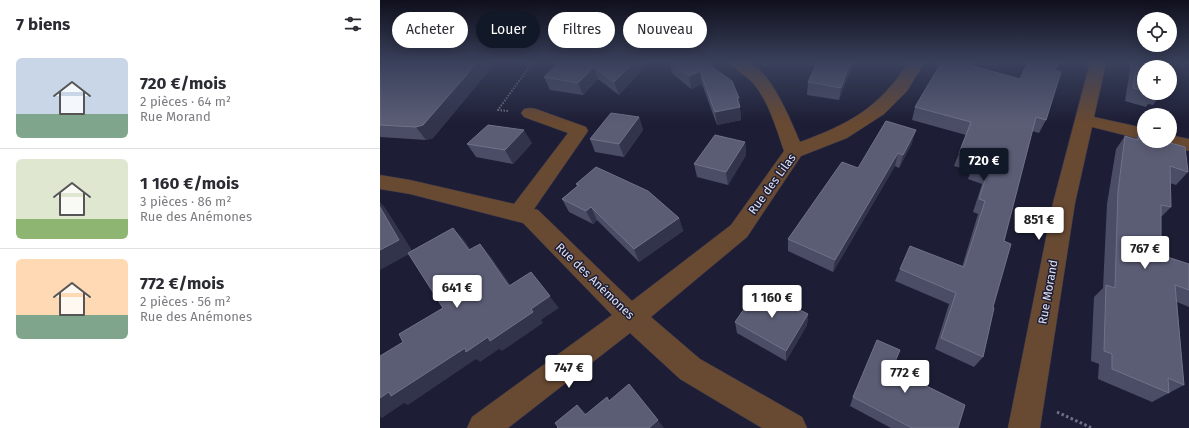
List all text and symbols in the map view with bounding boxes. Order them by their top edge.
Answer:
chip: Acheter [392,12,468,48]
chip: Louer [476,12,540,48]
chip: Filtres [548,12,615,48]
chip: Nouveau [623,12,707,48]
map controls [1137,12,1177,148]
button: locate [1137,12,1177,52]
icon: filters [342,13,364,35]
text: 7 biens [16,14,70,35]
button: + [1137,60,1177,100]
text: 720 €/mois [140,73,226,94]
icon: home [48,74,96,122]
text: 2 pièces · 64 m² [140,94,231,109]
button: − [1137,108,1177,148]
text: Rue Morand [140,109,211,124]
pin: 720 € [956,148,1012,182]
street label: Rue des Lilas [745,151,799,217]
text: 720 € [968,153,1000,168]
text: 1 160 €/mois [140,173,239,194]
icon: home [48,175,96,223]
text: 3 pièces · 86 m² [140,194,231,209]
pin: 851 € [1011,207,1067,241]
text: Rue des Anémones [140,209,252,224]
text: 851 € [1024,212,1054,227]
pin: 767 € [1117,236,1173,270]
street label: Rue des Anémones [553,240,637,322]
text: 767 € [1130,241,1160,256]
street label: Rue Morand [1035,259,1061,325]
text: 772 €/mois [140,273,224,294]
icon: home [48,275,96,323]
pin: 641 € [429,275,485,309]
text: 641 € [442,280,472,295]
pin: 1 160 € [735,285,809,319]
text: 1 160 € [752,290,792,305]
text: 2 pièces · 56 m² [140,294,231,309]
text: Rue des Anémones [140,309,252,324]
pin: 747 € [541,355,597,389]
text: 747 € [554,360,584,375]
pin: 772 € [877,360,933,394]
text: 772 € [890,365,920,380]

